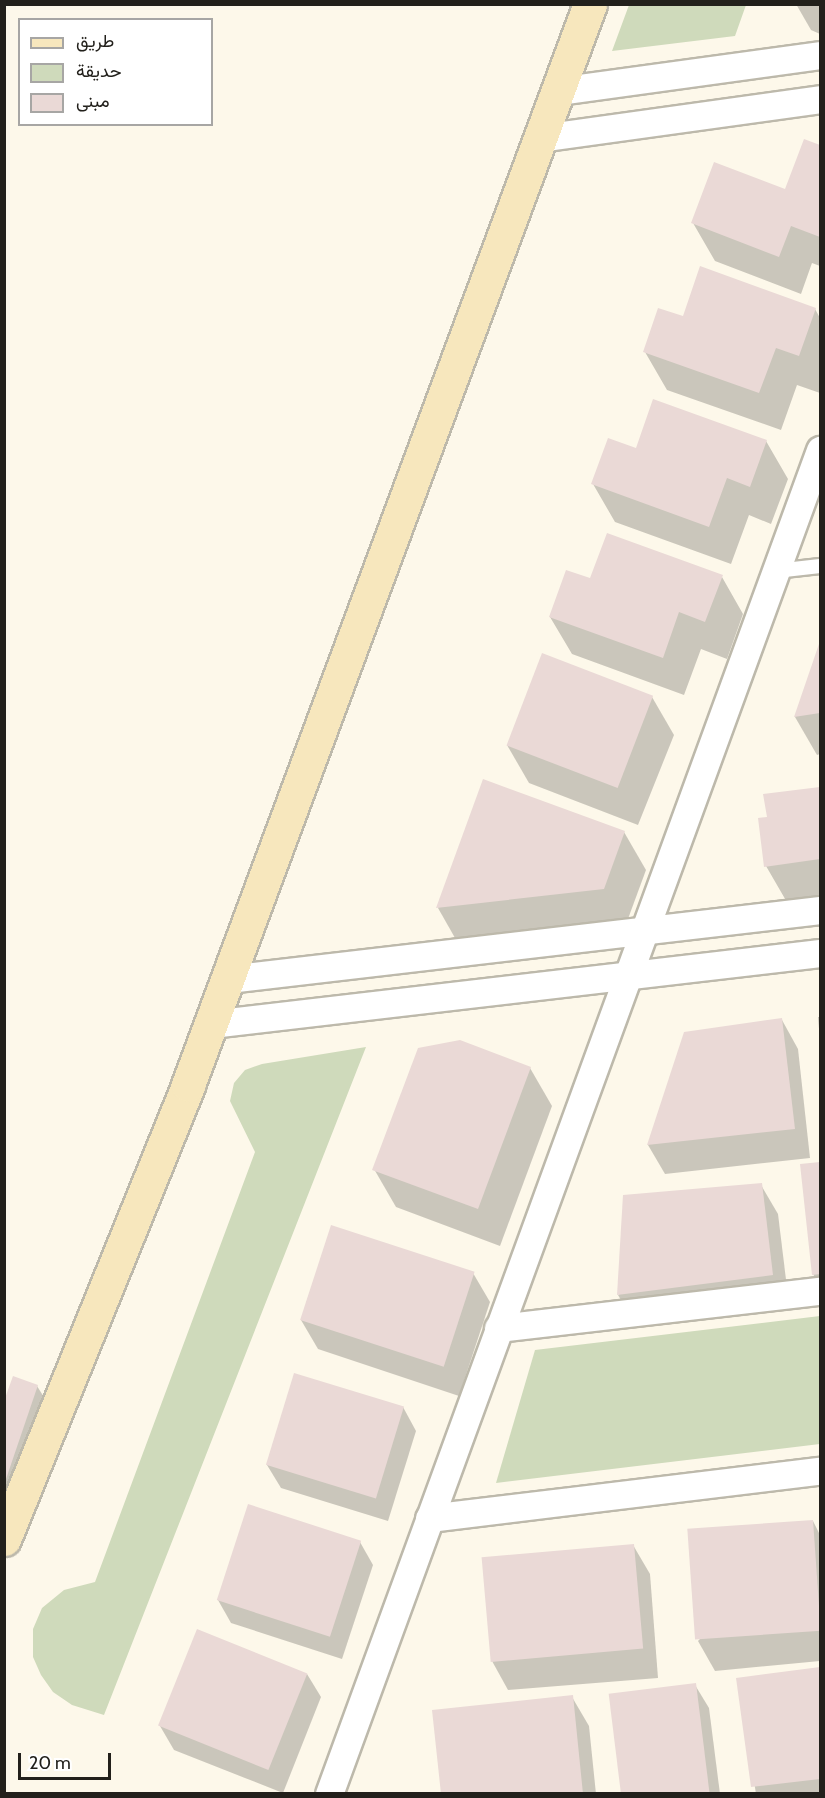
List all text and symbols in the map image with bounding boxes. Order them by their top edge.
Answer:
legend [18,18,213,126]
text: طريق [76,30,114,52]
text: حديقة [76,60,122,82]
text: مبنى [76,90,110,112]
scale bar [21,1741,114,1779]
text: 20 m [29,1752,71,1774]

